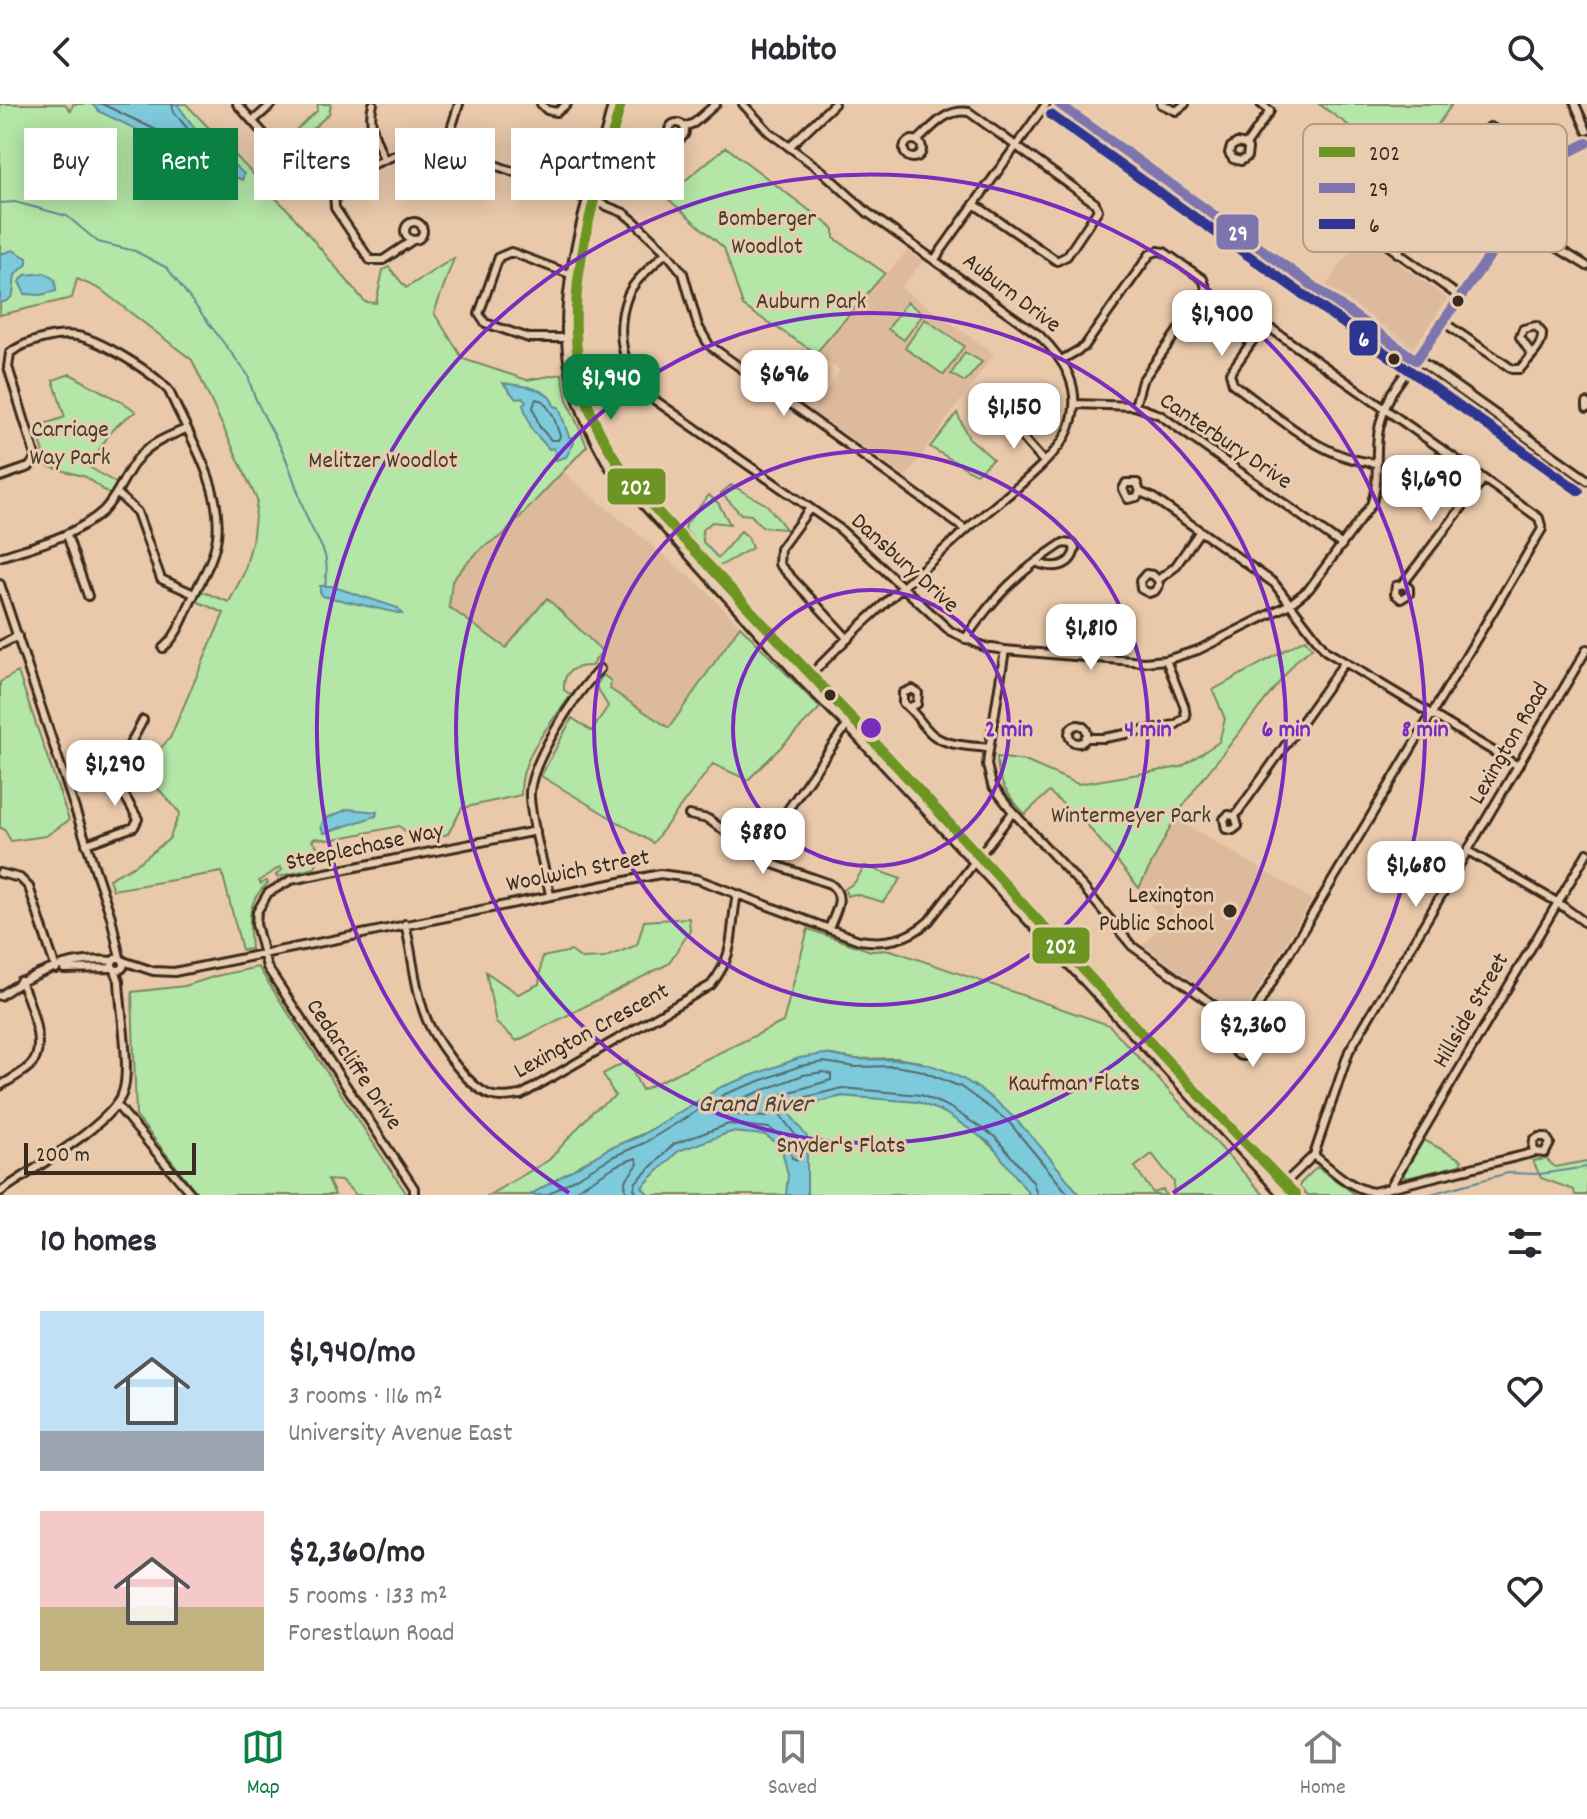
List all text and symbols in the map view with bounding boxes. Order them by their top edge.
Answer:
text: Habito [750,26,837,78]
icon: back [40,30,84,74]
icon: search [1503,30,1547,74]
legend [1303,124,1567,252]
chip: Buy [24,128,117,200]
chip: Rent [133,128,238,200]
chip: Filters [254,128,379,200]
chip: New [395,128,495,200]
chip: Apartment [511,128,684,200]
text: 202 [1369,140,1400,171]
text: 29 [1369,176,1389,207]
park label: Bomberger Woodlot [718,203,816,265]
text: 6 [1369,212,1380,243]
line badge: 29 [1215,213,1260,251]
text: 29 [1228,220,1248,251]
street label: Auburn Drive [954,246,1068,342]
park label: Auburn Park [756,286,866,320]
pin: $1,900 [1157,290,1287,358]
unlabelled marker [1450,293,1466,309]
text: $1,900 [1190,297,1254,334]
line badge: 6 [1348,319,1379,357]
text: 6 [1359,326,1370,357]
pin: $696 [737,350,831,418]
unlabelled marker [1386,351,1402,367]
pin: $1,940 [546,354,676,422]
text: $696 [759,357,809,394]
text: $1,940 [581,361,641,398]
pin: $1,150 [949,383,1079,451]
street label: Canterbury Drive [1152,385,1298,499]
text: $1,150 [986,390,1042,427]
park label: Carriage Way Park [29,414,111,476]
park label: Melitzer Woodlot [308,445,458,479]
pin: $1,690 [1366,455,1496,523]
text: $1,690 [1400,462,1462,499]
line badge: 202 [606,467,667,506]
text: 202 [620,474,652,505]
street label: Dansbury Drive [842,506,966,622]
pin: $1,810 [1026,604,1156,672]
text: $1,810 [1064,611,1118,648]
street label: Lexington Road [1461,676,1559,812]
unlabelled marker [822,687,838,703]
centre of rings [857,714,885,742]
text: 2 min [985,714,1033,748]
text: 4 min [1124,714,1172,748]
text: 6 min [1261,714,1311,748]
text: 8 min [1401,714,1449,748]
pin: $1,290 [50,740,180,808]
text: $1,290 [84,747,146,784]
park label: Wintermeyer Park [1051,800,1211,834]
pin: $880 [716,808,810,876]
street label: Steeplechase Way [283,814,448,881]
text: $880 [739,815,787,852]
street label: Woolwich Street [504,841,653,903]
pin: $1,680 [1351,841,1481,909]
text: $1,680 [1385,848,1447,885]
place label: Lexington Public School [1099,880,1214,942]
marker: Lexington Public School [1221,902,1239,920]
line badge: 202 [1031,926,1091,965]
text: 202 [1045,933,1077,964]
street label: Hillside Street [1425,947,1519,1075]
street label: Lexington Crescent [508,975,676,1089]
street label: Cedarcliffe Drive [296,992,410,1138]
pin: $2,360 [1188,1001,1318,1069]
text: $2,360 [1219,1008,1287,1045]
park label: Kaufman Flats [1008,1068,1140,1102]
water label: Grand River [698,1087,816,1124]
park label: Snyder's Flats [776,1130,906,1164]
scale bar [24,1139,196,1175]
text: 200 m [36,1141,90,1172]
text: 10 homes [40,1219,157,1268]
icon: filters [1503,1221,1547,1265]
text: $1,940/mo [288,1330,416,1379]
icon: home [104,1343,200,1439]
icon: heart [1503,1369,1547,1413]
text: 3 rooms · 116 m² [288,1379,442,1416]
text: University Avenue East [288,1416,513,1453]
text: $2,360/mo [288,1530,425,1579]
icon: home [104,1543,200,1639]
icon: heart [1503,1569,1547,1613]
text: 5 rooms · 133 m² [288,1579,448,1616]
text: Forestlawn Road [288,1616,455,1653]
tab: Map [241,1725,285,1804]
tab: Saved [768,1725,817,1804]
tab: Home [1300,1725,1346,1804]

